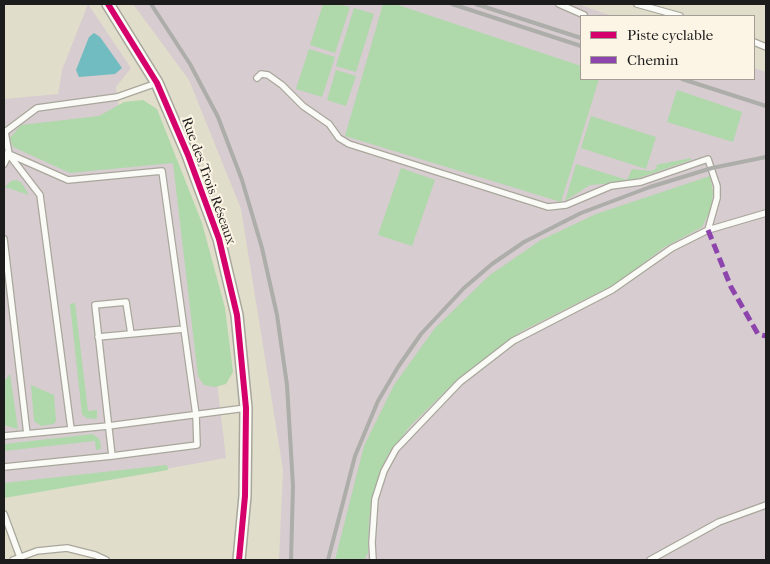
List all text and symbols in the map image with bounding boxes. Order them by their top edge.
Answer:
legend [580,15,755,80]
text: Piste cyclable [627,26,713,44]
text: Chemin [627,51,678,69]
street label: Rue des Trois Réseaux [177,115,239,247]

